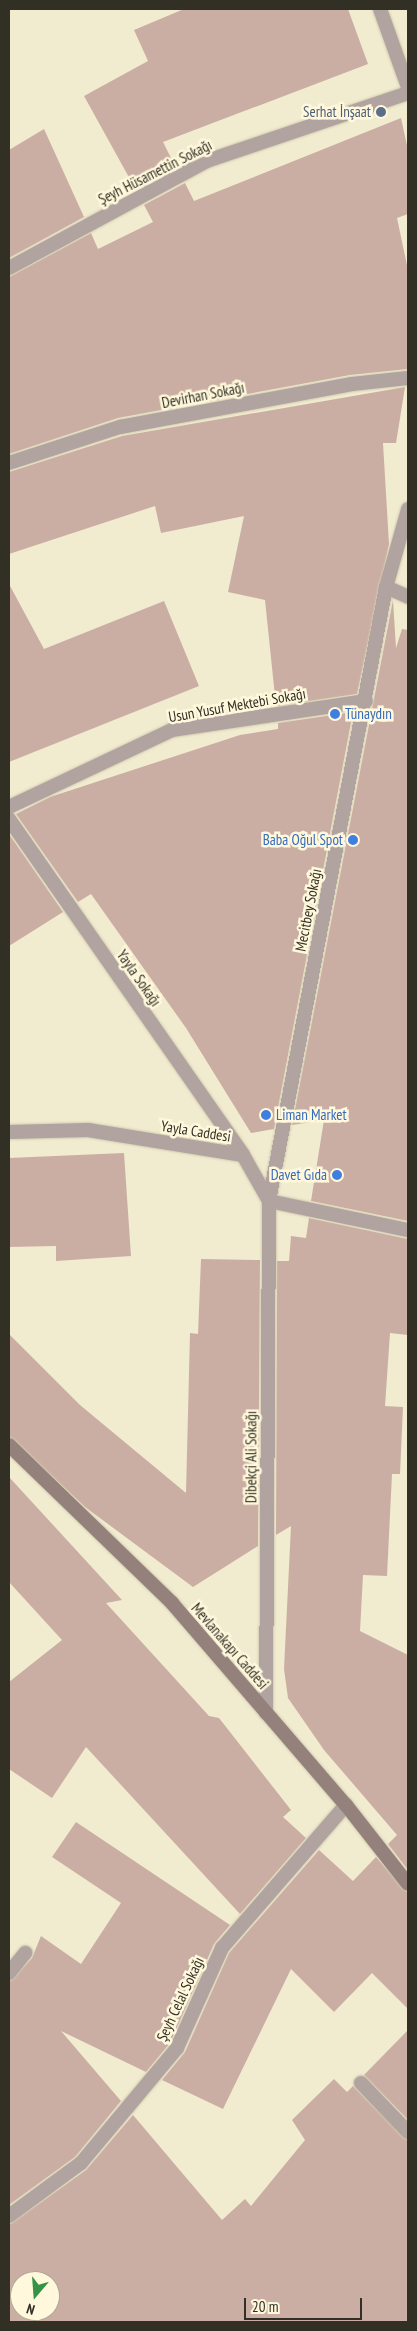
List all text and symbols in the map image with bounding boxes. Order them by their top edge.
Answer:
place label: Serhat İnşaat [303,103,371,121]
marker: Serhat İnşaat [375,106,387,118]
street label: Şeyh Hüsamettin Sokağı [95,136,215,208]
street label: Devirhan Sokağı [160,378,246,412]
street label: Usun Yusuf Mektebi Sokağı [167,684,307,726]
place label: Tünaydın [345,705,392,723]
marker: Tünaydın [329,708,341,720]
place label: Baba Oğul Spot [263,831,343,849]
marker: Baba Oğul Spot [347,834,359,846]
street label: Meсitbey Sokağı [291,867,325,953]
street label: Yayla Sokağı [113,946,165,1010]
place label: Liman Market [276,1106,347,1124]
marker: Liman Market [260,1109,272,1121]
street label: Yayla Caddesi [160,1117,232,1145]
place label: Davet Gıda [271,1166,327,1184]
marker: Davet Gıda [331,1169,343,1181]
street label: Dibekçi Ali Sokağı [242,1411,260,1503]
street label: Mevlanakapı Caddesi [188,1599,272,1693]
street label: Şeyh Celal Sokağı [153,1954,207,2044]
north arrow [10,2271,60,2321]
scale bar [247,2288,364,2320]
text: 20 m [252,2297,278,2316]
text: N [24,2300,37,2319]

